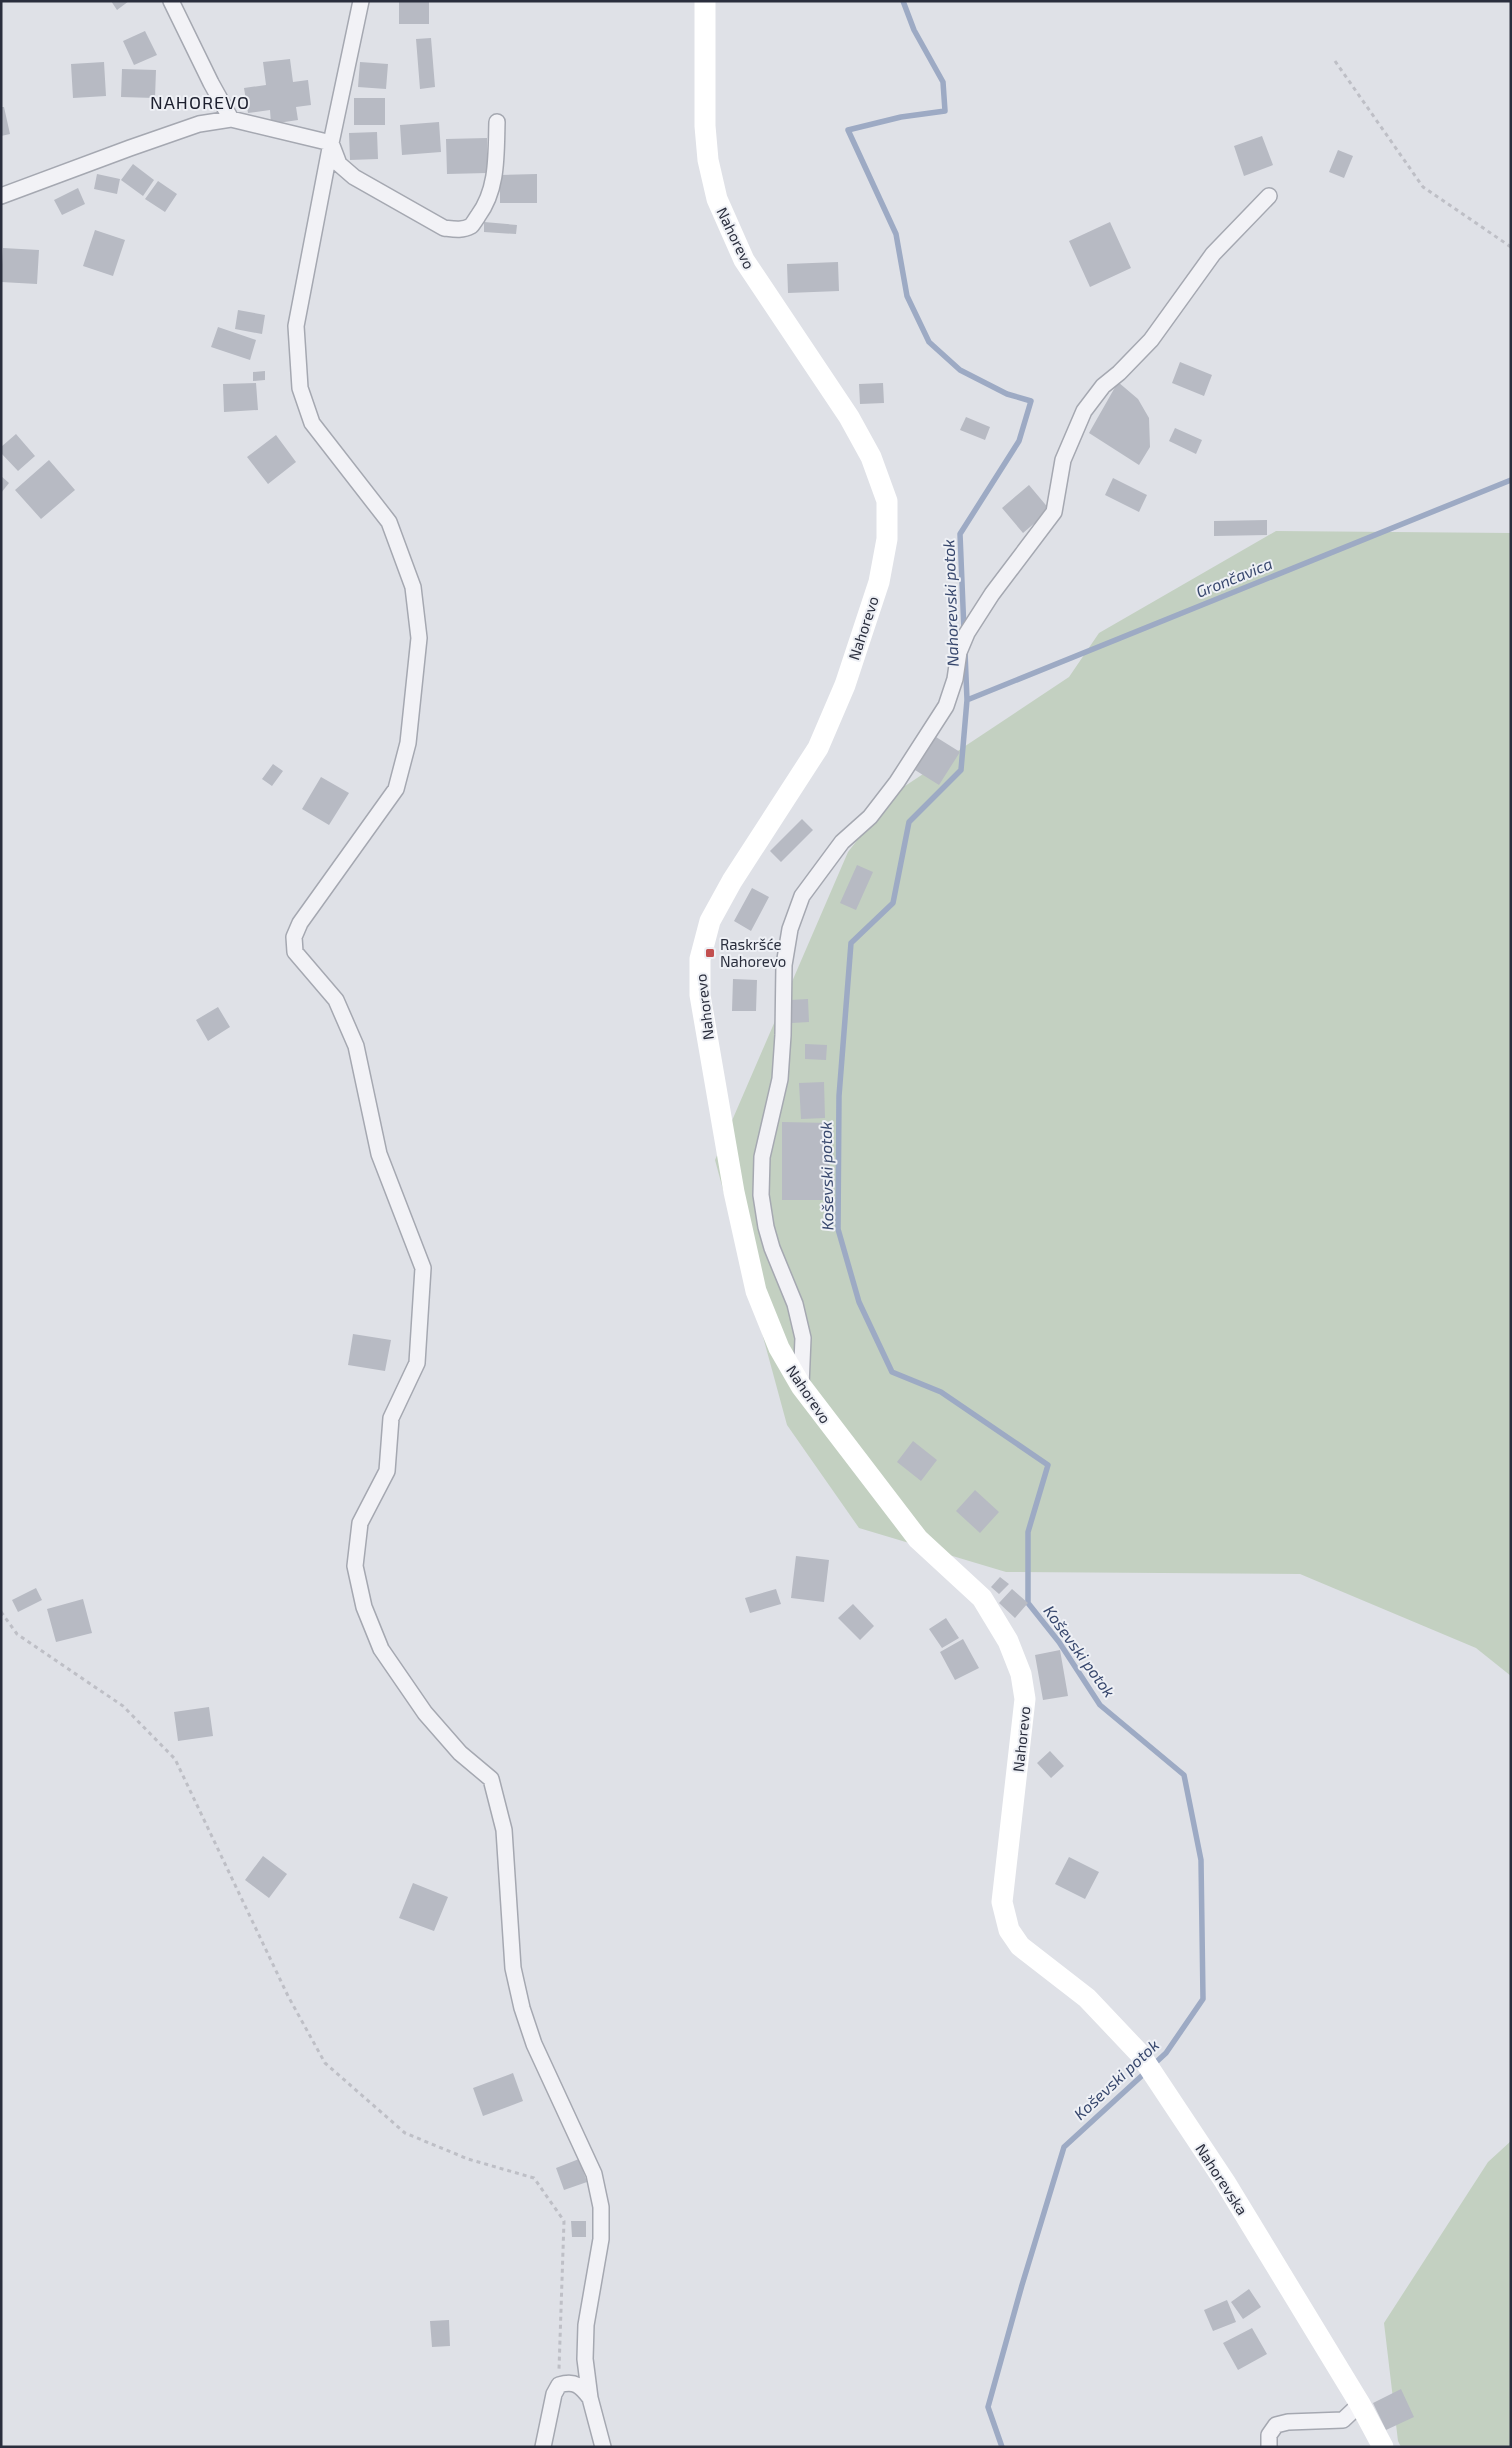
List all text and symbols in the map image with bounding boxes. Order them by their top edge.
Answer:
district label: NAHOREVO [150,91,250,113]
street label: Nahorevo [713,204,759,272]
water label: Nahorevski potok [938,539,962,667]
water label: Grončavica [1193,553,1275,601]
street label: Nahorevo [844,594,882,662]
place label: Raskršće Nahorevo [720,935,786,970]
marker: Raskršće Nahorevo [704,947,716,959]
street label: Nahorevo [691,973,717,1041]
water label: Koševski potok [816,1121,836,1231]
street label: Nahorevo [783,1361,835,1427]
water label: Koševski potok [1040,1601,1120,1701]
street label: Nahorevo [1009,1705,1033,1773]
water label: Koševski potok [1070,2035,1162,2123]
street label: Nahorevska [1192,2140,1252,2218]

